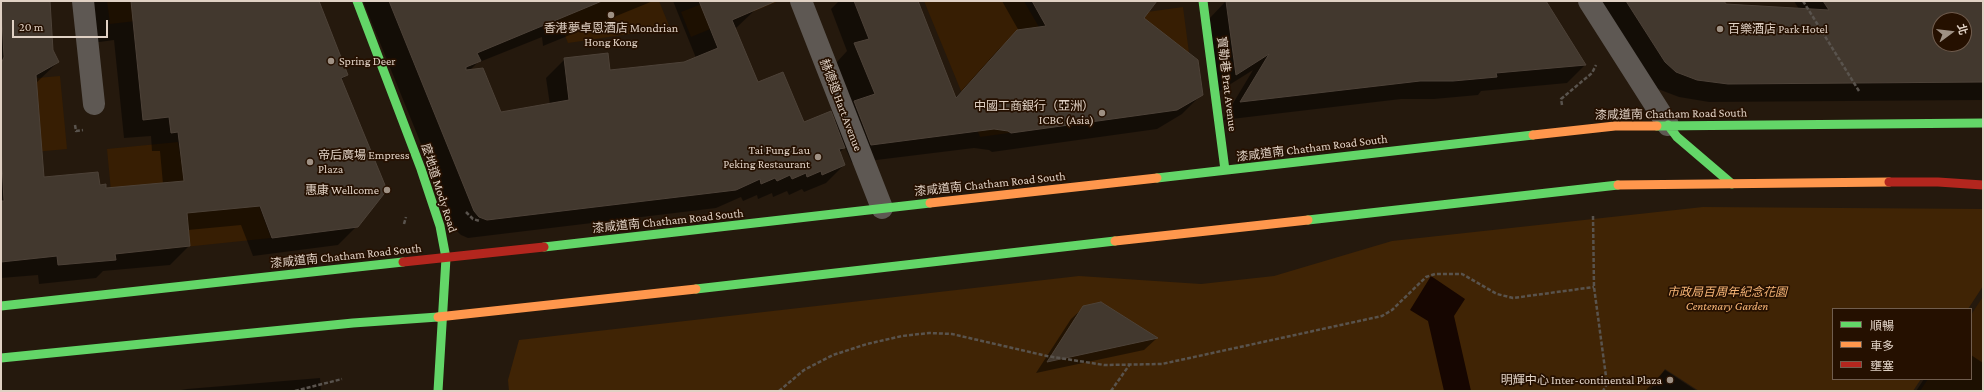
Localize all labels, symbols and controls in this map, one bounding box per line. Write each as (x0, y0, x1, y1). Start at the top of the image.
marker: 香港夢卓恩酒店 Mondrian Hong Kong (606, 10, 616, 20)
scale bar (14, 12, 110, 38)
north arrow (1932, 12, 1972, 52)
text: 20 m (19, 20, 43, 34)
place label: 香港夢卓恩酒店 Mondrian Hong Kong (544, 21, 678, 49)
place label: 百樂酒店 Park Hotel (1728, 22, 1828, 36)
text: 北 (1955, 22, 1970, 36)
marker: 百樂酒店 Park Hotel (1715, 24, 1725, 34)
street label: 寶勒巷 Prat Avenue (1214, 36, 1240, 132)
place label: Spring Deer (339, 54, 396, 68)
marker: Spring Deer (326, 56, 336, 66)
street label: 赫德道 Hart Avenue (817, 57, 865, 153)
place label: 中國工商銀行（亞洲） ICBC (Asia) (974, 99, 1094, 127)
street label: 漆咸道南 Chatham Road South (1595, 105, 1747, 123)
marker: 中國工商銀行（亞洲） ICBC (Asia) (1097, 108, 1107, 118)
street label: 漆咸道南 Chatham Road South (1236, 132, 1388, 164)
street label: 麼地道 Mody Road (418, 142, 460, 234)
place label: Tai Fung Lau Peking Restaurant (723, 143, 810, 171)
place label: 帝后廣場 Empress Plaza (318, 148, 409, 176)
marker: Tai Fung Lau Peking Restaurant (813, 152, 823, 162)
marker: 帝后廣場 Empress Plaza (305, 157, 315, 167)
street label: 漆咸道南 Chatham Road South (914, 169, 1066, 199)
place label: 惠康 Wellcome (305, 183, 379, 197)
marker: 惠康 Wellcome (382, 185, 392, 195)
street label: 漆咸道南 Chatham Road South (592, 206, 744, 236)
street label: 漆咸道南 Chatham Road South (270, 241, 422, 271)
park label: 市政局百周年紀念花園 Centenary Garden (1667, 285, 1787, 313)
legend (1832, 308, 1972, 380)
text: 順暢 (1870, 319, 1894, 333)
text: 車多 (1870, 339, 1894, 353)
text: 壅塞 (1870, 359, 1894, 373)
place label: 明輝中心 Inter-continental Plaza (1501, 373, 1662, 387)
marker: 明輝中心 Inter-continental Plaza (1665, 375, 1675, 385)

